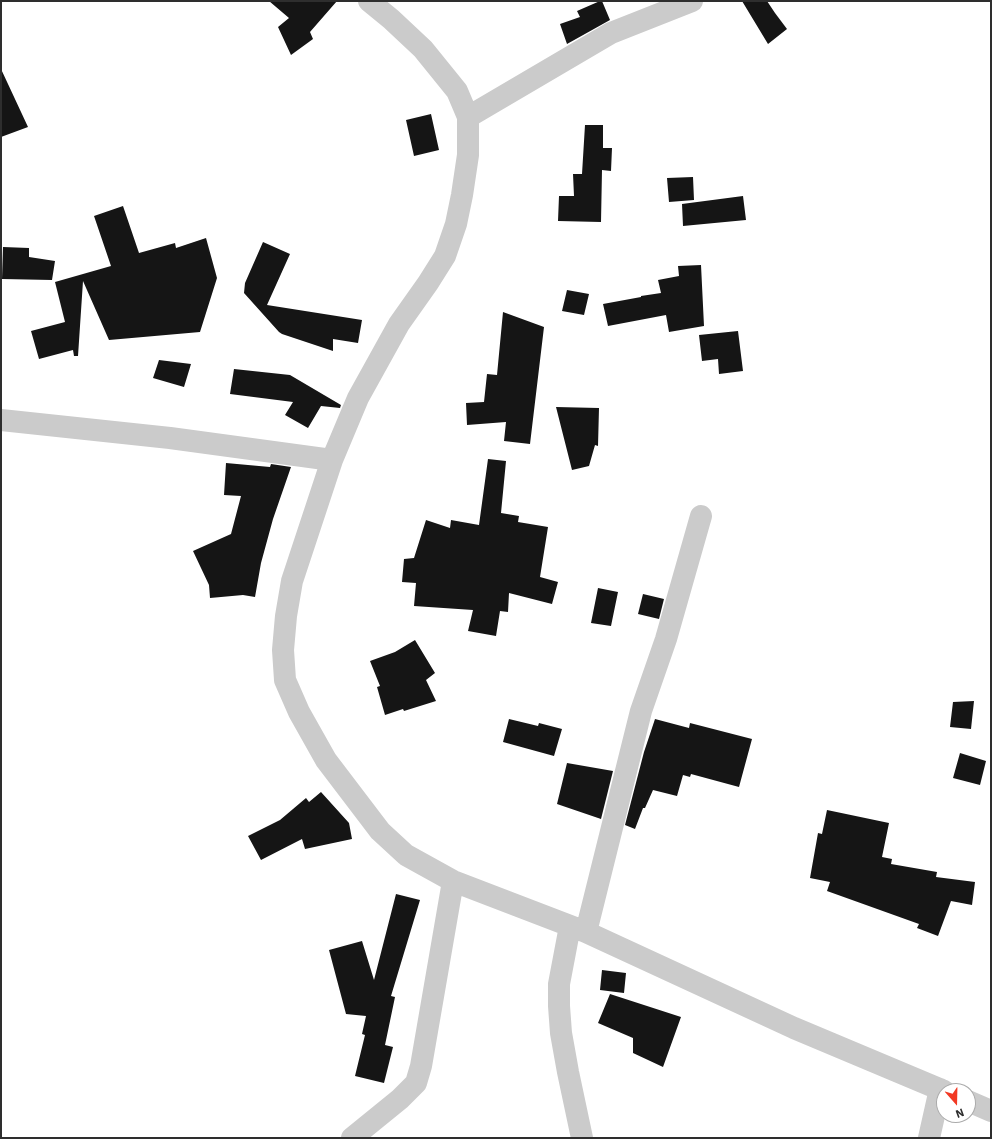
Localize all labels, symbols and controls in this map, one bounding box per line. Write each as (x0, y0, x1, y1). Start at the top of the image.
north arrow (936, 1083, 976, 1123)
text: N (954, 1105, 966, 1121)

